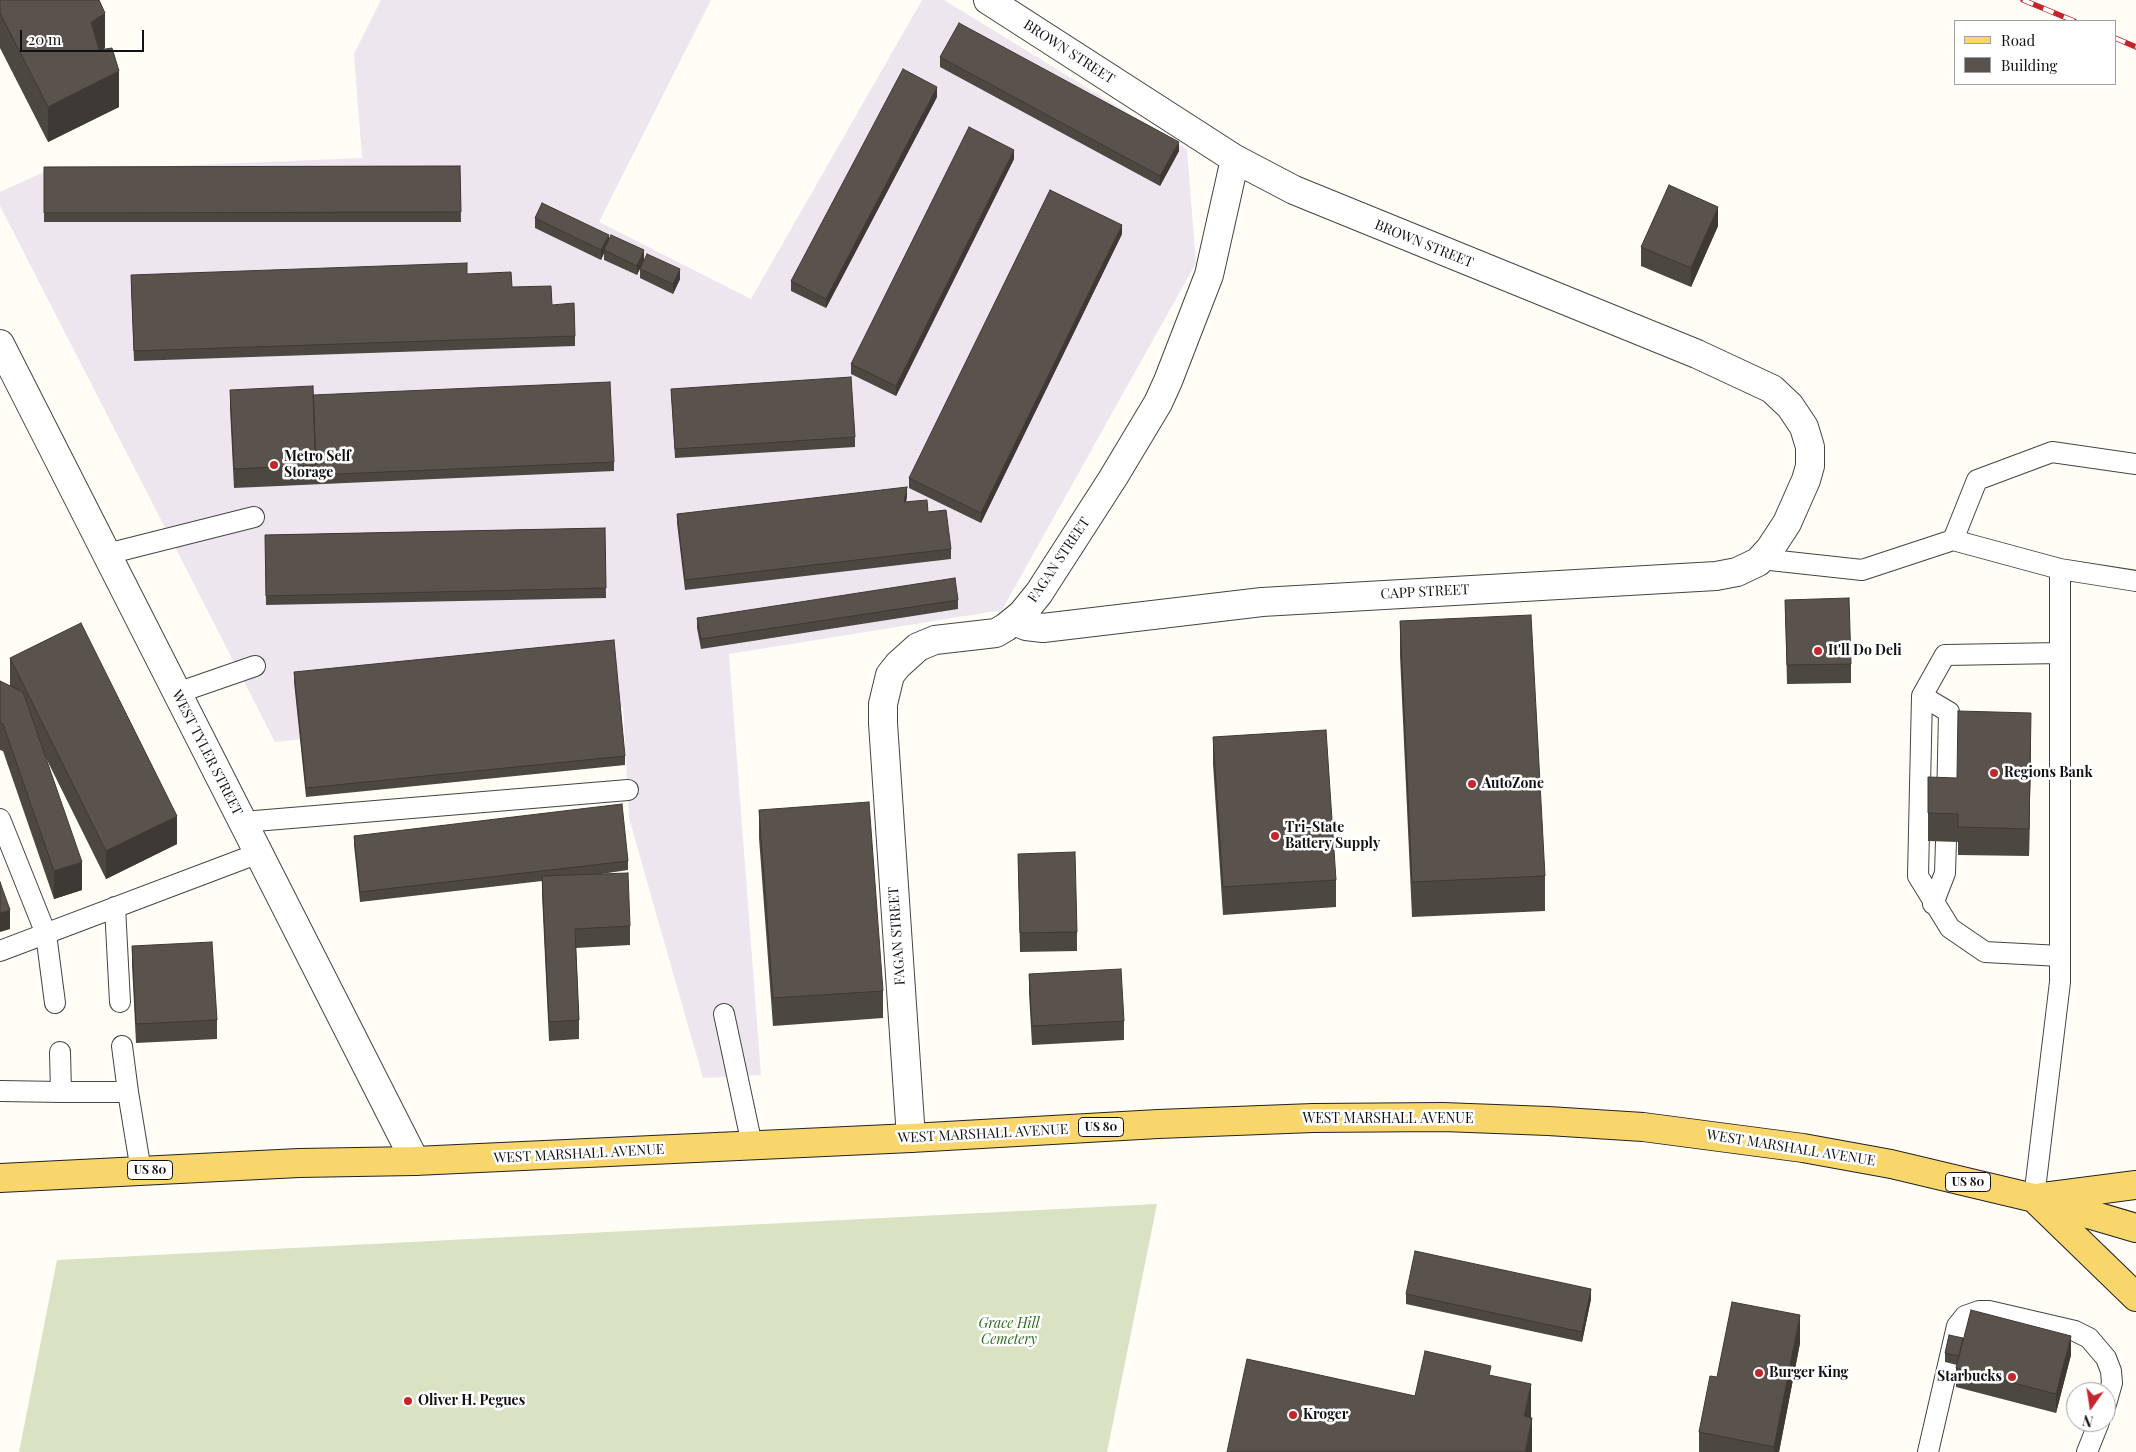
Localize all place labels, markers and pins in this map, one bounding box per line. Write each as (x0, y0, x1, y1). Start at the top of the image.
place label: Metro Self Storage (284, 449, 351, 482)
marker: Metro Self Storage (268, 459, 280, 471)
place label: It'll Do Deli (1828, 643, 1902, 659)
marker: It'll Do Deli (1812, 645, 1824, 657)
place label: Regions Bank (2004, 765, 2093, 781)
marker: Regions Bank (1988, 767, 2000, 779)
place label: AutoZone (1482, 776, 1544, 792)
marker: AutoZone (1466, 778, 1478, 790)
place label: Tri-State Battery Supply (1285, 820, 1380, 852)
marker: Tri-State Battery Supply (1269, 830, 1281, 842)
place label: Burger King (1769, 1365, 1848, 1381)
marker: Burger King (1753, 1367, 1765, 1379)
place label: Starbucks (1937, 1369, 2002, 1385)
marker: Starbucks (2006, 1371, 2018, 1383)
place label: Oliver H. Pegues (418, 1393, 525, 1409)
marker: Oliver H. Pegues (402, 1395, 414, 1407)
place label: Kroger (1303, 1407, 1348, 1423)
marker: Kroger (1287, 1409, 1299, 1421)

